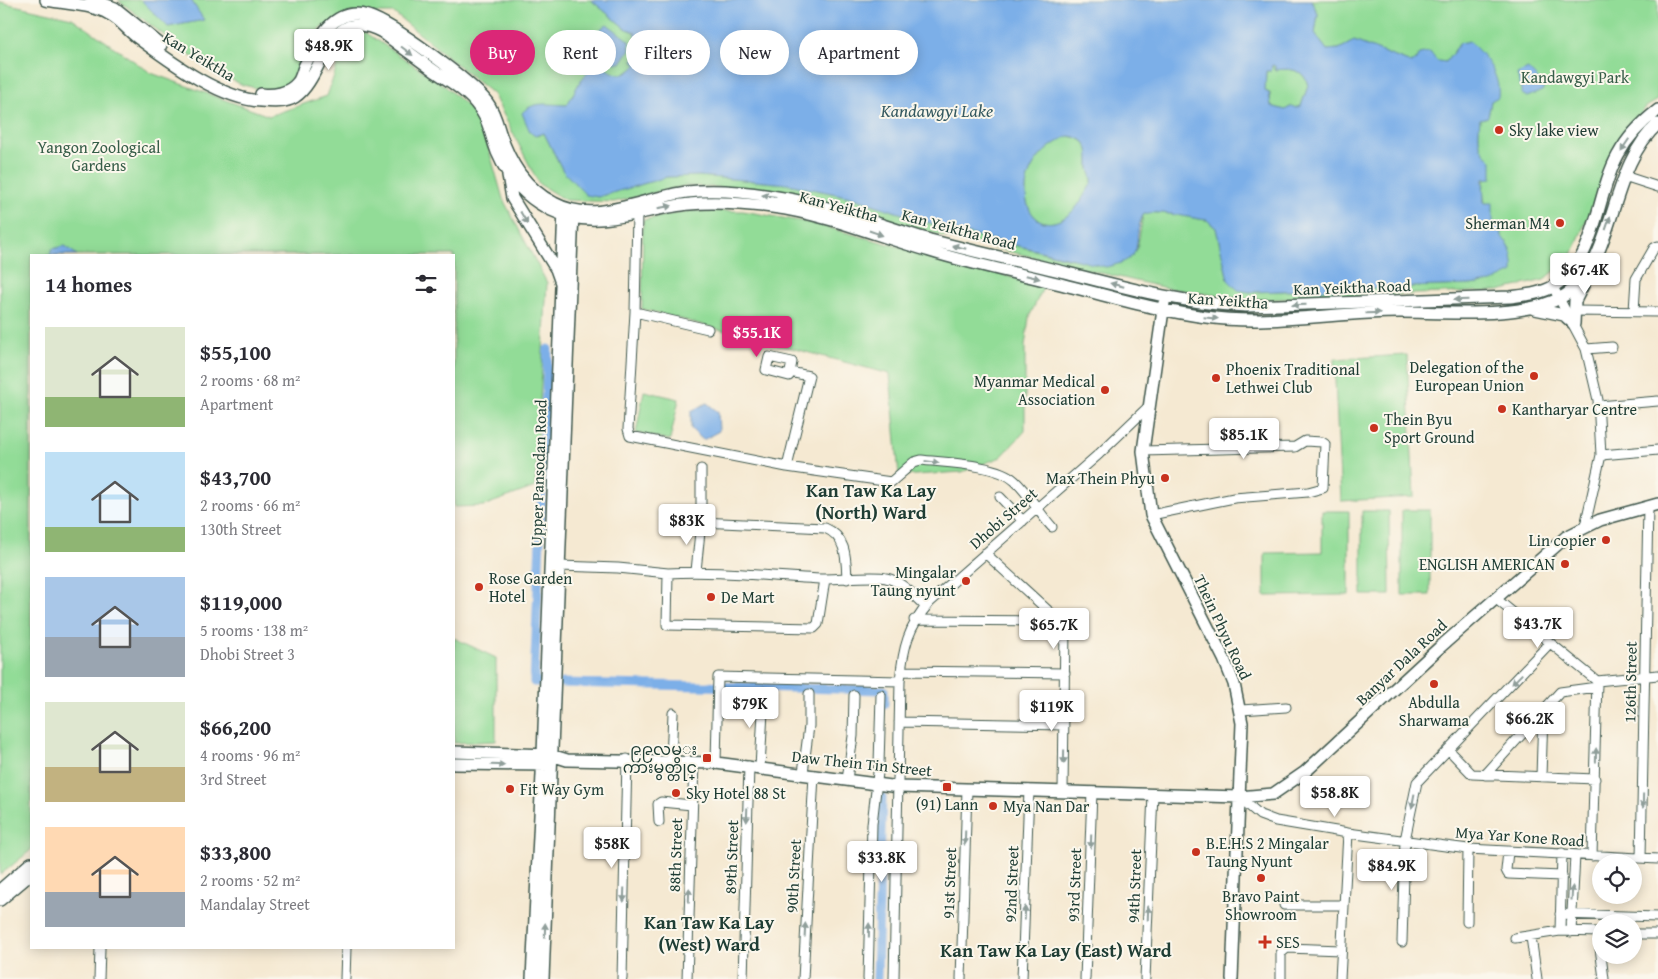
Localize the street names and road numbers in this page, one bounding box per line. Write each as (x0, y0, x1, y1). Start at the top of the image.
street label: Kan Yeiktha (158, 25, 240, 87)
street label: Kan Yeiktha (797, 184, 881, 228)
street label: Kan Yeiktha Road (899, 202, 1019, 256)
street label: Kan Yeiktha Road (1293, 273, 1412, 301)
street label: Kan Yeiktha (1187, 285, 1269, 315)
street label: Upper Pansodan Road (523, 399, 553, 547)
street label: Dhobi Street (964, 481, 1043, 554)
street label: Thein Phyu Road (1188, 570, 1258, 684)
street label: Banyar Dala Road (1350, 613, 1452, 711)
street label: 126th Street (1617, 641, 1643, 723)
street label: Daw Thein Tin Street (791, 744, 934, 782)
street label: 88th Street (662, 817, 688, 892)
street label: 89th Street (718, 819, 744, 894)
street label: Mya Yar Kone Road (1455, 820, 1586, 853)
street label: 90th Street (779, 838, 807, 914)
street label: 92nd Street (998, 845, 1024, 923)
street label: 91st Street (936, 847, 962, 919)
street label: 93rd Street (1061, 847, 1087, 923)
street label: 94th Street (1121, 848, 1147, 923)

